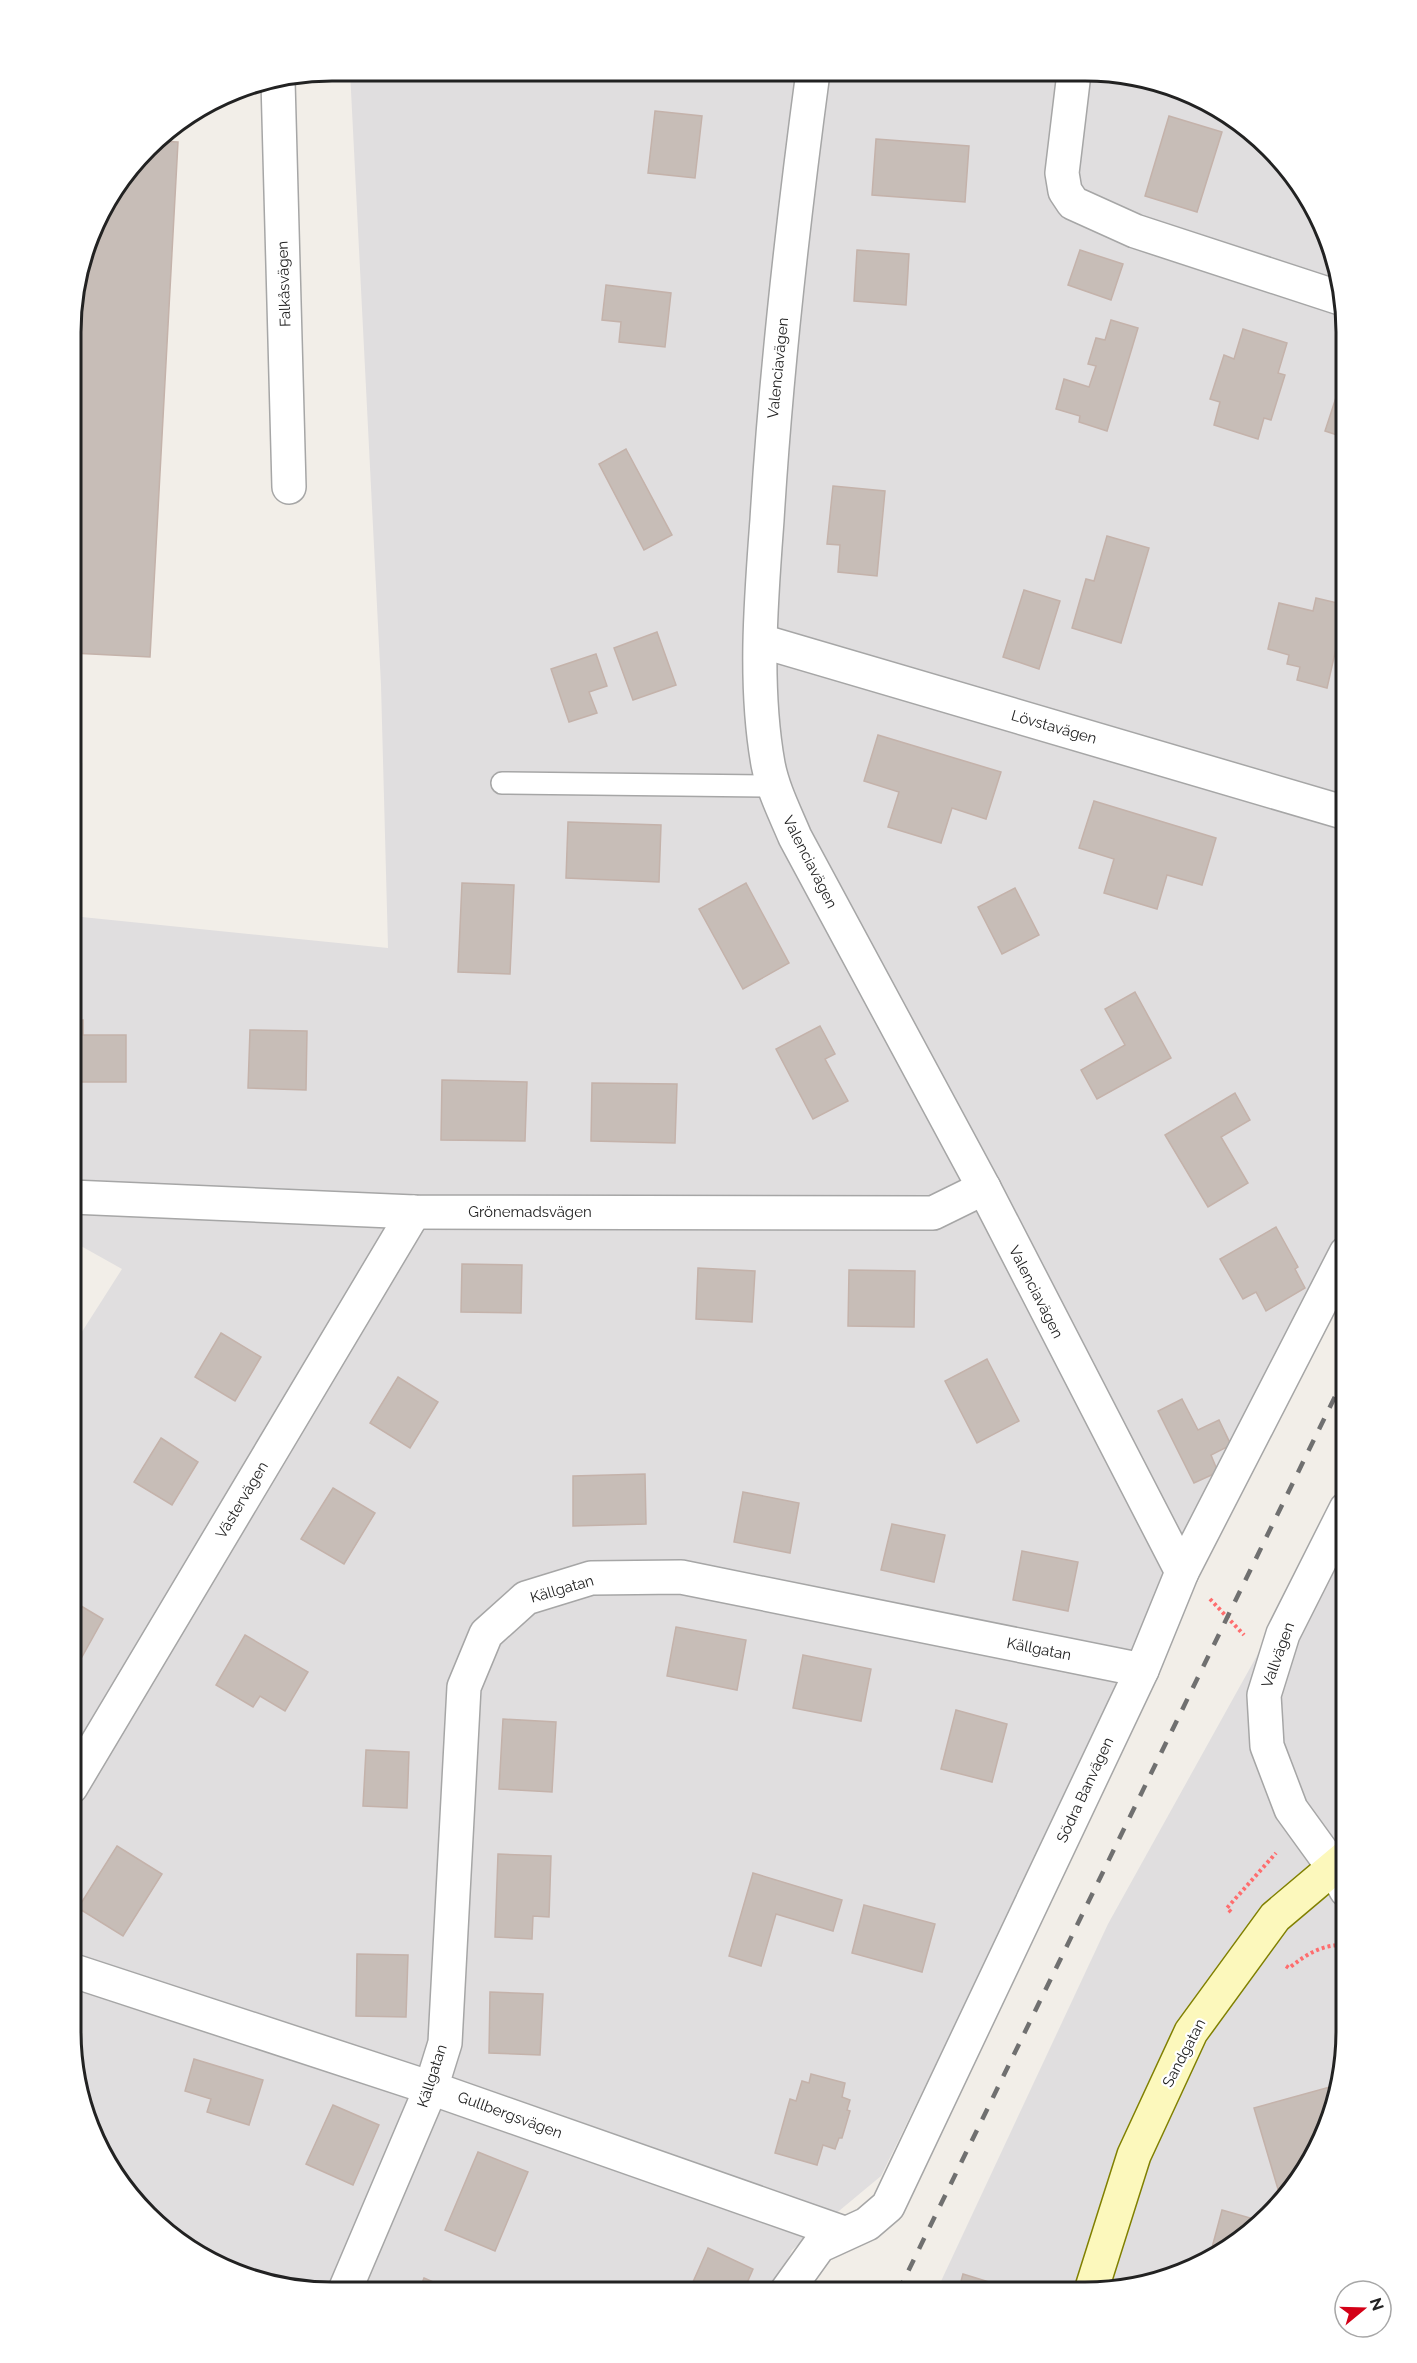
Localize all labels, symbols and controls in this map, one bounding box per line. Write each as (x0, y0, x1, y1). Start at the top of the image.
street label: Falkåsvägen (274, 241, 294, 327)
street label: Valenciavägen (764, 317, 792, 419)
street label: Lövstavägen (1009, 706, 1099, 748)
street label: Valenciavägen (779, 813, 841, 911)
street label: Grönemadsvägen (468, 1203, 592, 1221)
street label: Valenciavägen (1005, 1243, 1067, 1341)
street label: Västervägen (212, 1458, 272, 1542)
street label: Källgatan (528, 1571, 596, 1607)
street label: Vallvägen (1258, 1620, 1298, 1690)
street label: Källgatan (1005, 1634, 1073, 1664)
street label: Södra Banvägen (1053, 1734, 1117, 1846)
street label: Sandgatan (1159, 2016, 1209, 2090)
street label: Källgatan (413, 2042, 451, 2110)
street label: Gullbergsvägen (455, 2088, 565, 2142)
north arrow (1333, 2279, 1393, 2339)
text: N (1366, 2295, 1388, 2313)

